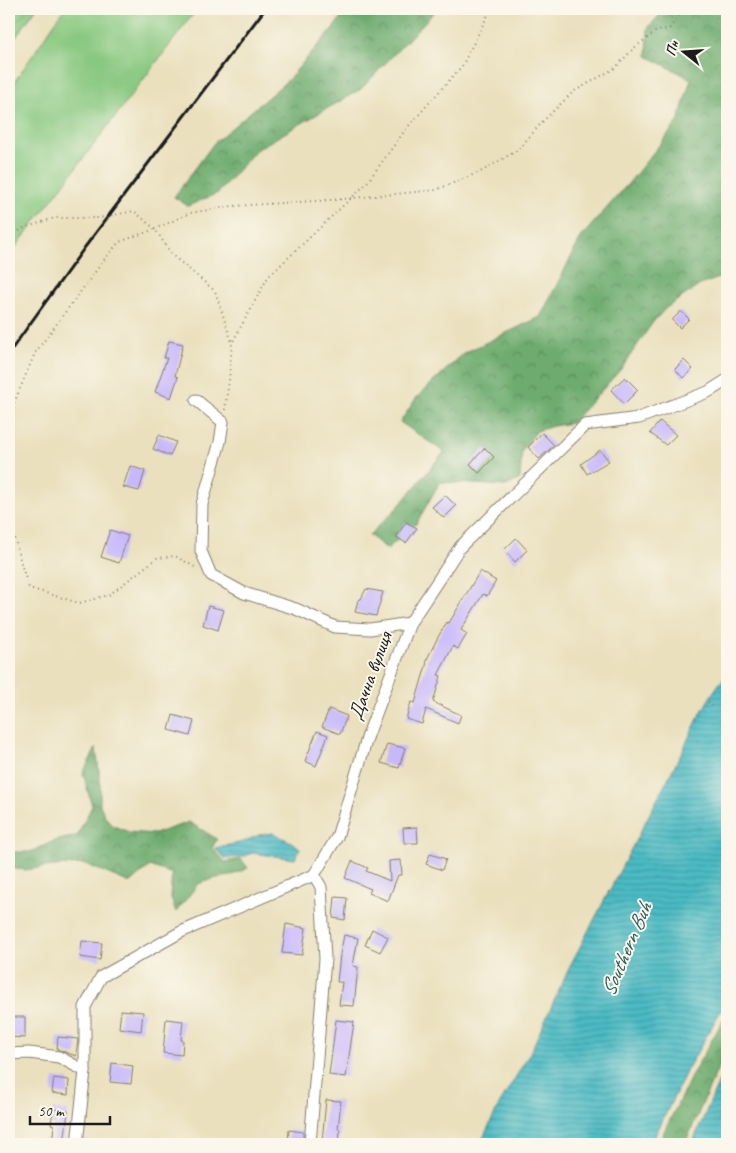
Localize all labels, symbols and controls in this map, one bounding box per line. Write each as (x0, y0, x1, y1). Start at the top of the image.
north arrow (658, 28, 708, 78)
text: Пн (662, 38, 683, 58)
street label: Дачна вулиця (343, 627, 398, 723)
water label: Southern Buh (595, 897, 658, 1000)
scale bar (30, 1093, 110, 1125)
text: 50 m (38, 1102, 65, 1121)

